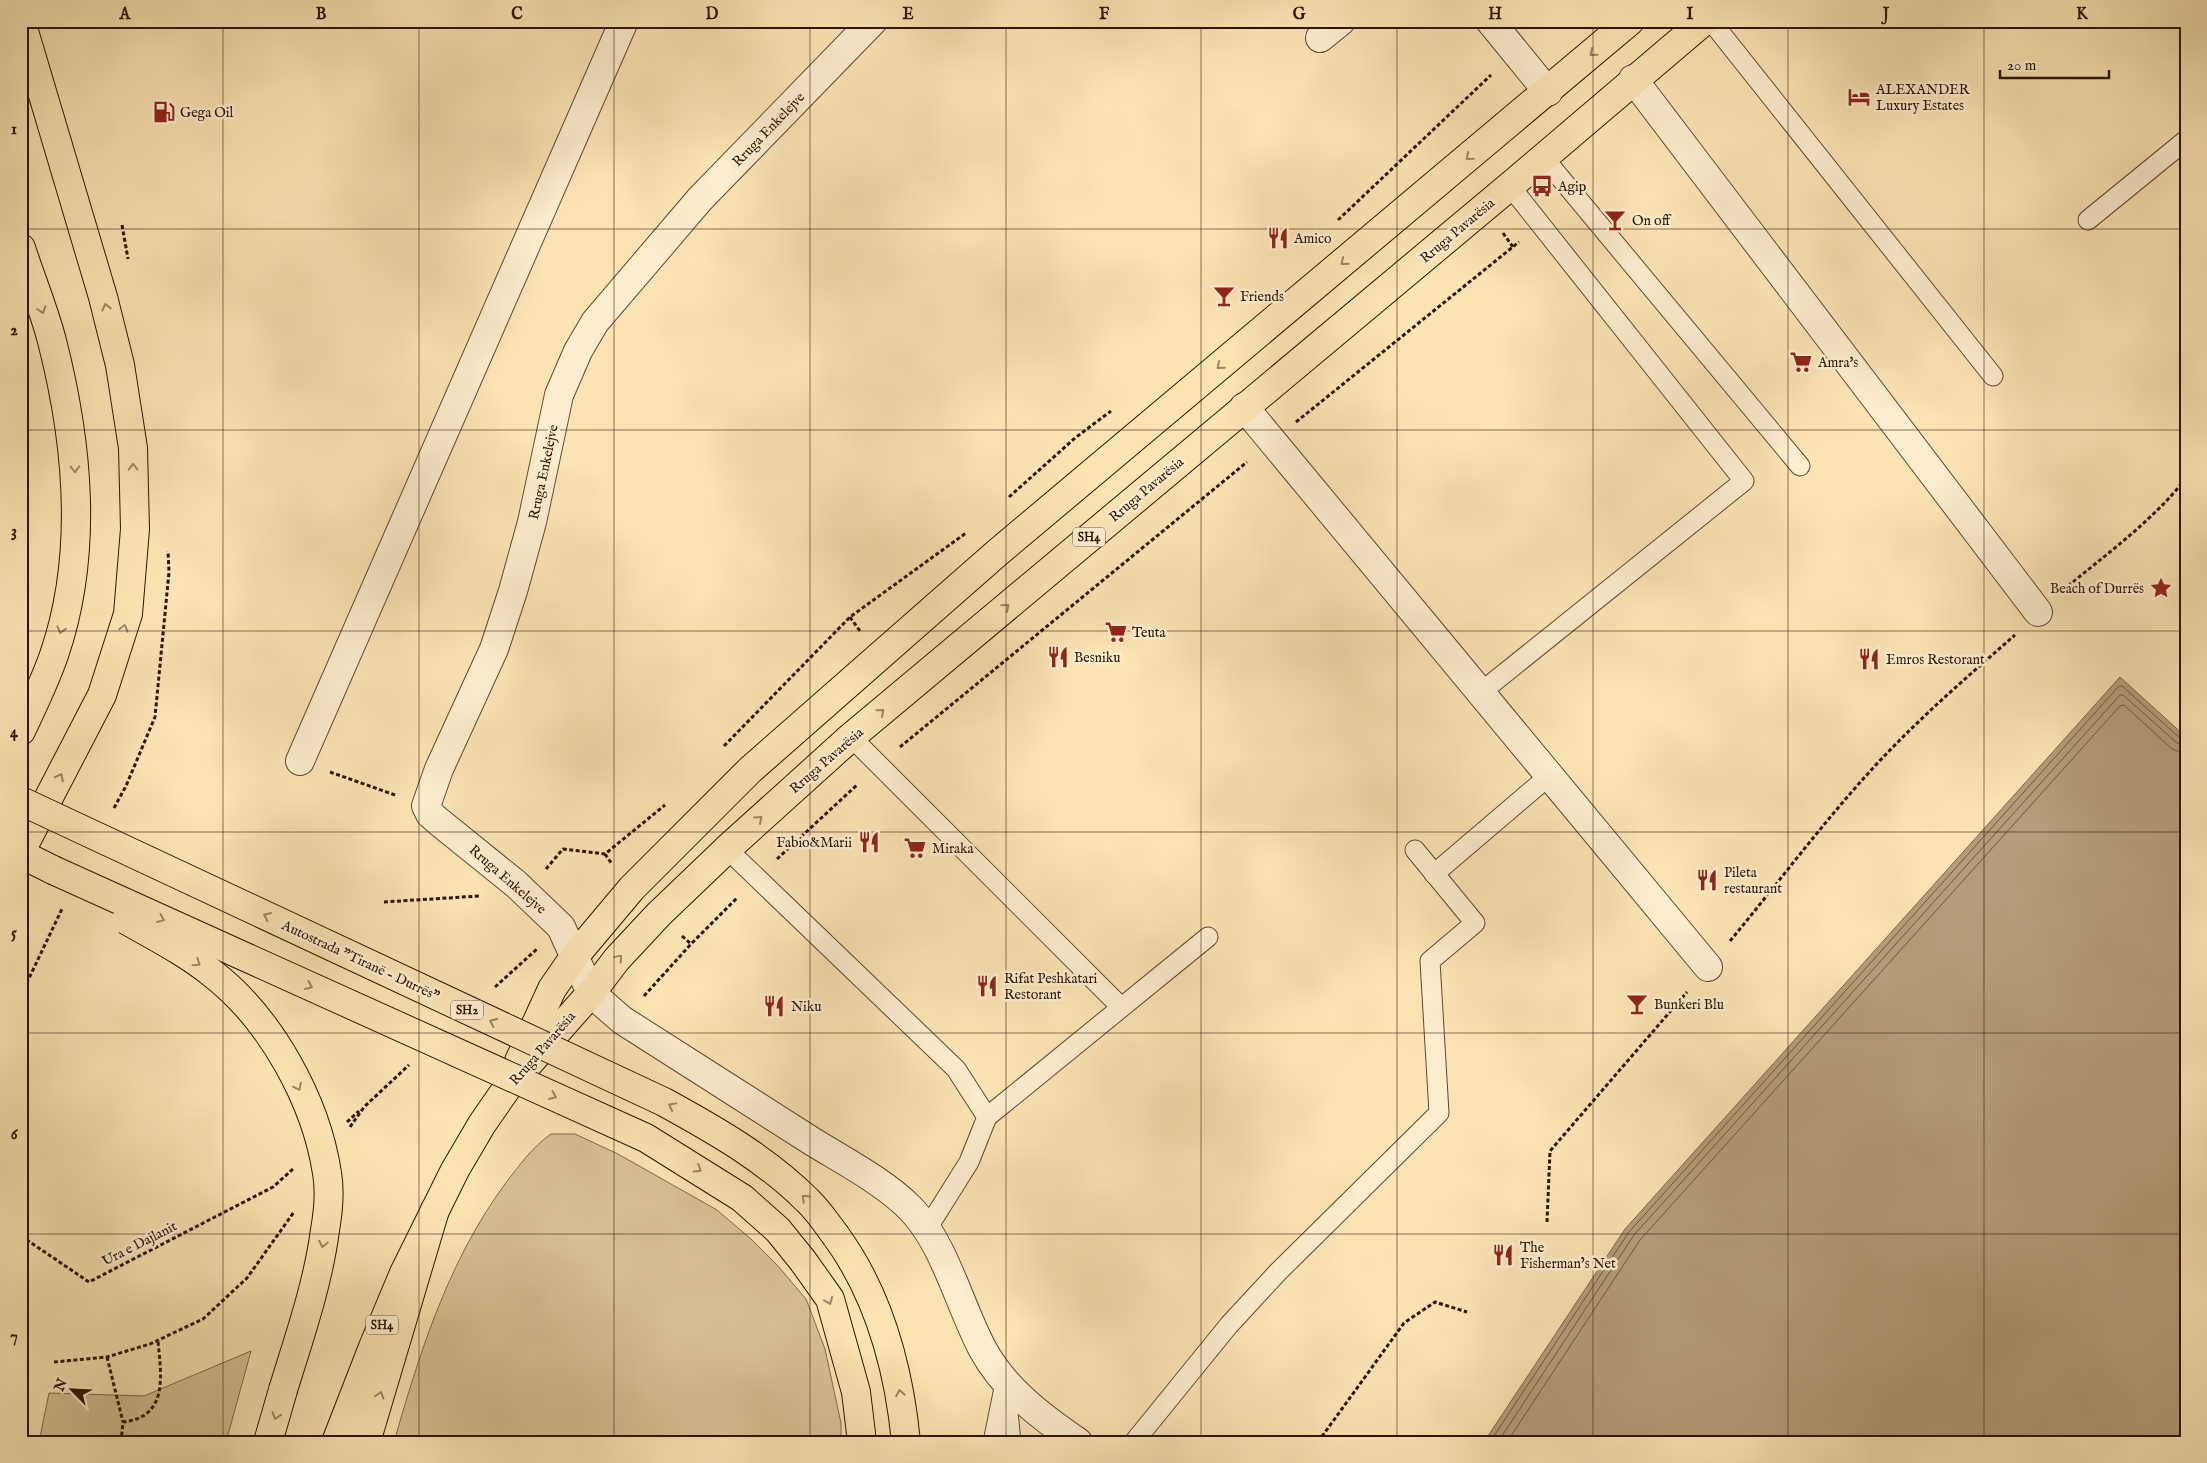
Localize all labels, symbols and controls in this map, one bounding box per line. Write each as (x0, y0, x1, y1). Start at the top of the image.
text: A (119, 5, 132, 25)
text: B (316, 5, 327, 25)
text: C (511, 5, 523, 25)
text: D (706, 5, 719, 25)
text: E (902, 5, 914, 25)
text: F (1099, 5, 1110, 25)
text: G (1293, 5, 1306, 25)
text: H (1488, 5, 1502, 25)
text: I (1687, 5, 1694, 25)
text: J (1881, 5, 1890, 25)
text: K (2076, 5, 2089, 25)
one-way arrow (1590, 47, 1599, 56)
scale bar (2000, 48, 2108, 80)
text: 20 m (2007, 56, 2037, 75)
place label: ALEXANDER Luxury Estates (1875, 81, 1970, 115)
hotel icon: ALEXANDER Luxury Estates (1846, 84, 1872, 110)
street label: Rruga Enkelejve (729, 88, 809, 171)
fuel station icon: Gega Oil (151, 99, 177, 125)
place label: Gega Oil (180, 104, 234, 122)
text: 1 (11, 120, 17, 140)
one-way arrow (1465, 152, 1474, 161)
bus stop icon: Agip (1529, 173, 1555, 199)
place label: Agip (1557, 178, 1587, 196)
street label: Rruga Pavarësia (1417, 194, 1499, 267)
bar icon: On off (1602, 207, 1628, 233)
place label: On off (1632, 212, 1672, 230)
restaurant icon: Amico (1265, 225, 1291, 251)
place label: Amico (1293, 230, 1332, 248)
one-way arrow (1341, 256, 1350, 264)
bar icon: Friends (1211, 283, 1237, 309)
place label: Friends (1240, 288, 1284, 306)
one-way arrow (101, 302, 112, 311)
one-way arrow (36, 306, 46, 314)
text: 2 (10, 321, 18, 341)
supermarket icon: Amra's (1788, 349, 1814, 375)
place label: Amra's (1817, 354, 1858, 372)
one-way arrow (1216, 360, 1225, 369)
street label: Rruga Enkelejve (525, 422, 563, 521)
street label: Rruga Pavarësia (1106, 453, 1188, 526)
one-way arrow (128, 462, 138, 470)
one-way arrow (69, 465, 80, 473)
text: 3 (11, 522, 17, 542)
road number: SH4 (1073, 528, 1105, 546)
place icon: Beach of Durrës (2148, 575, 2174, 601)
place label: Beach of Durrës (2050, 580, 2144, 598)
one-way arrow (1000, 604, 1009, 613)
supermarket icon: Teuta (1103, 619, 1129, 645)
place label: Teuta (1132, 624, 1166, 642)
one-way arrow (118, 625, 128, 633)
one-way arrow (56, 626, 67, 635)
restaurant icon: Besniku (1045, 644, 1071, 670)
restaurant icon: Emros Restorant (1856, 646, 1882, 672)
place label: Besniku (1074, 649, 1121, 667)
place label: Emros Restorant (1886, 651, 1985, 669)
one-way arrow (876, 709, 885, 718)
text: 4 (10, 723, 19, 743)
street label: Rruga Pavarësia (786, 723, 868, 798)
one-way arrow (54, 773, 64, 782)
one-way arrow (754, 816, 763, 825)
restaurant icon: Fabio&Marii (856, 829, 882, 855)
place label: Fabio&Marii (776, 834, 852, 852)
supermarket icon: Miraka (902, 835, 928, 861)
place label: Miraka (932, 840, 975, 858)
street label: Rruga Enkelejve (465, 841, 550, 919)
place label: Pileta restaurant (1724, 864, 1782, 898)
restaurant icon: Pileta restaurant (1694, 867, 1720, 893)
one-way arrow (156, 912, 165, 923)
one-way arrow (263, 912, 272, 922)
street label: Autostrada "Tiranë - Durrës" (278, 916, 442, 1005)
text: 5 (11, 924, 17, 944)
one-way arrow (613, 954, 622, 963)
one-way arrow (191, 957, 200, 966)
place label: Rifat Peshkatari Restorant (1004, 970, 1098, 1004)
restaurant icon: Rifat Peshkatari Restorant (974, 973, 1000, 999)
one-way arrow (304, 979, 313, 990)
bar icon: Bunkeri Blu (1624, 991, 1650, 1017)
restaurant icon: Niku (761, 993, 787, 1019)
place label: Bunkeri Blu (1654, 996, 1724, 1014)
place label: Niku (791, 998, 822, 1016)
road number: SH2 (451, 1000, 483, 1020)
street label: Rruga Pavarësia (506, 1007, 580, 1089)
one-way arrow (489, 1018, 498, 1028)
one-way arrow (292, 1082, 302, 1091)
one-way arrow (548, 1090, 557, 1100)
one-way arrow (668, 1102, 677, 1112)
text: 6 (11, 1125, 19, 1145)
one-way arrow (692, 1163, 702, 1172)
one-way arrow (801, 1195, 810, 1204)
street label: Ura e Dajlanit (99, 1217, 180, 1270)
one-way arrow (318, 1239, 328, 1248)
place label: The Fisherman’s Net (1520, 1239, 1616, 1273)
restaurant icon: The Fisherman’s Net (1490, 1242, 1516, 1268)
one-way arrow (823, 1296, 834, 1305)
road number: SH4 (366, 1316, 398, 1334)
text: 7 (10, 1327, 18, 1347)
north arrow (48, 1366, 98, 1416)
text: N (50, 1376, 72, 1395)
one-way arrow (895, 1389, 905, 1398)
one-way arrow (374, 1391, 384, 1399)
one-way arrow (271, 1411, 281, 1420)

